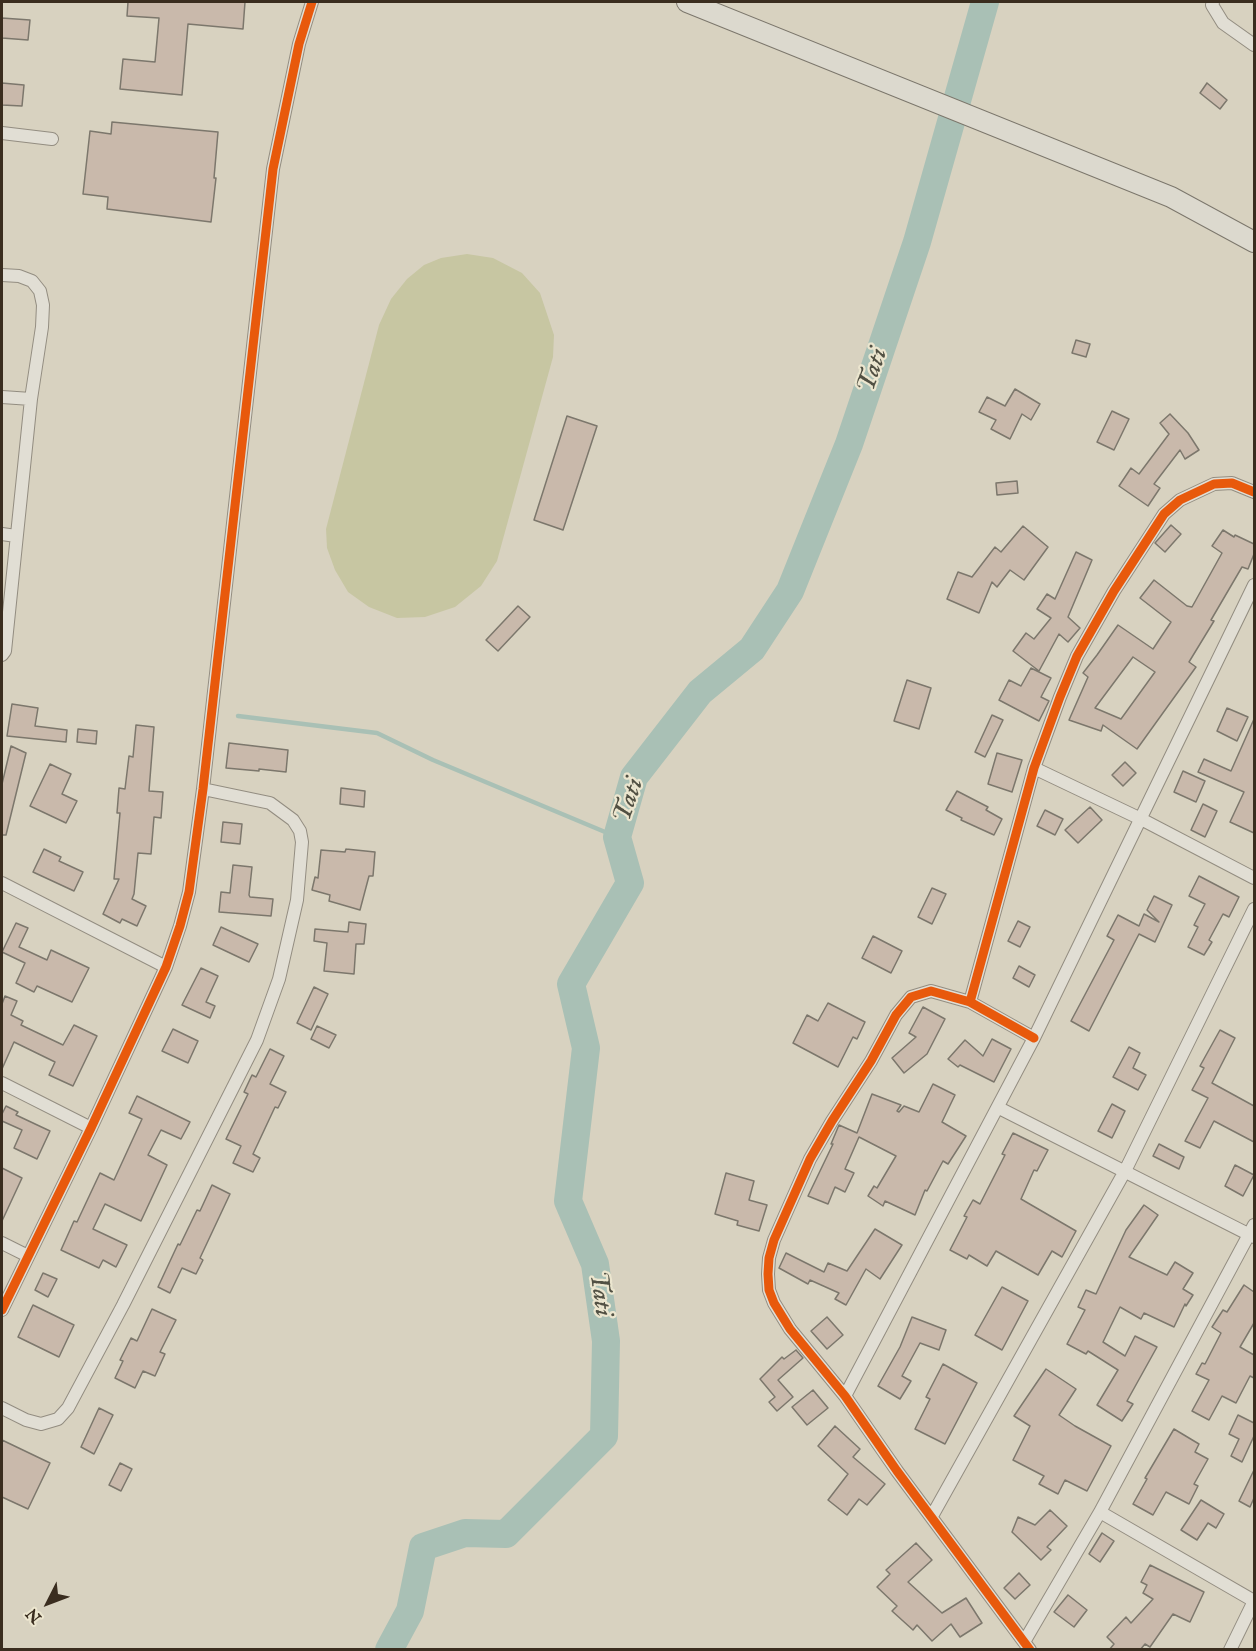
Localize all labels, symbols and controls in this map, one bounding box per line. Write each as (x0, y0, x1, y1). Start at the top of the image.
water label: Tati (852, 344, 896, 398)
water label: Tati (608, 774, 652, 828)
water label: Tati (580, 1269, 618, 1319)
north arrow (18, 1573, 78, 1633)
text: N (23, 1603, 47, 1627)

